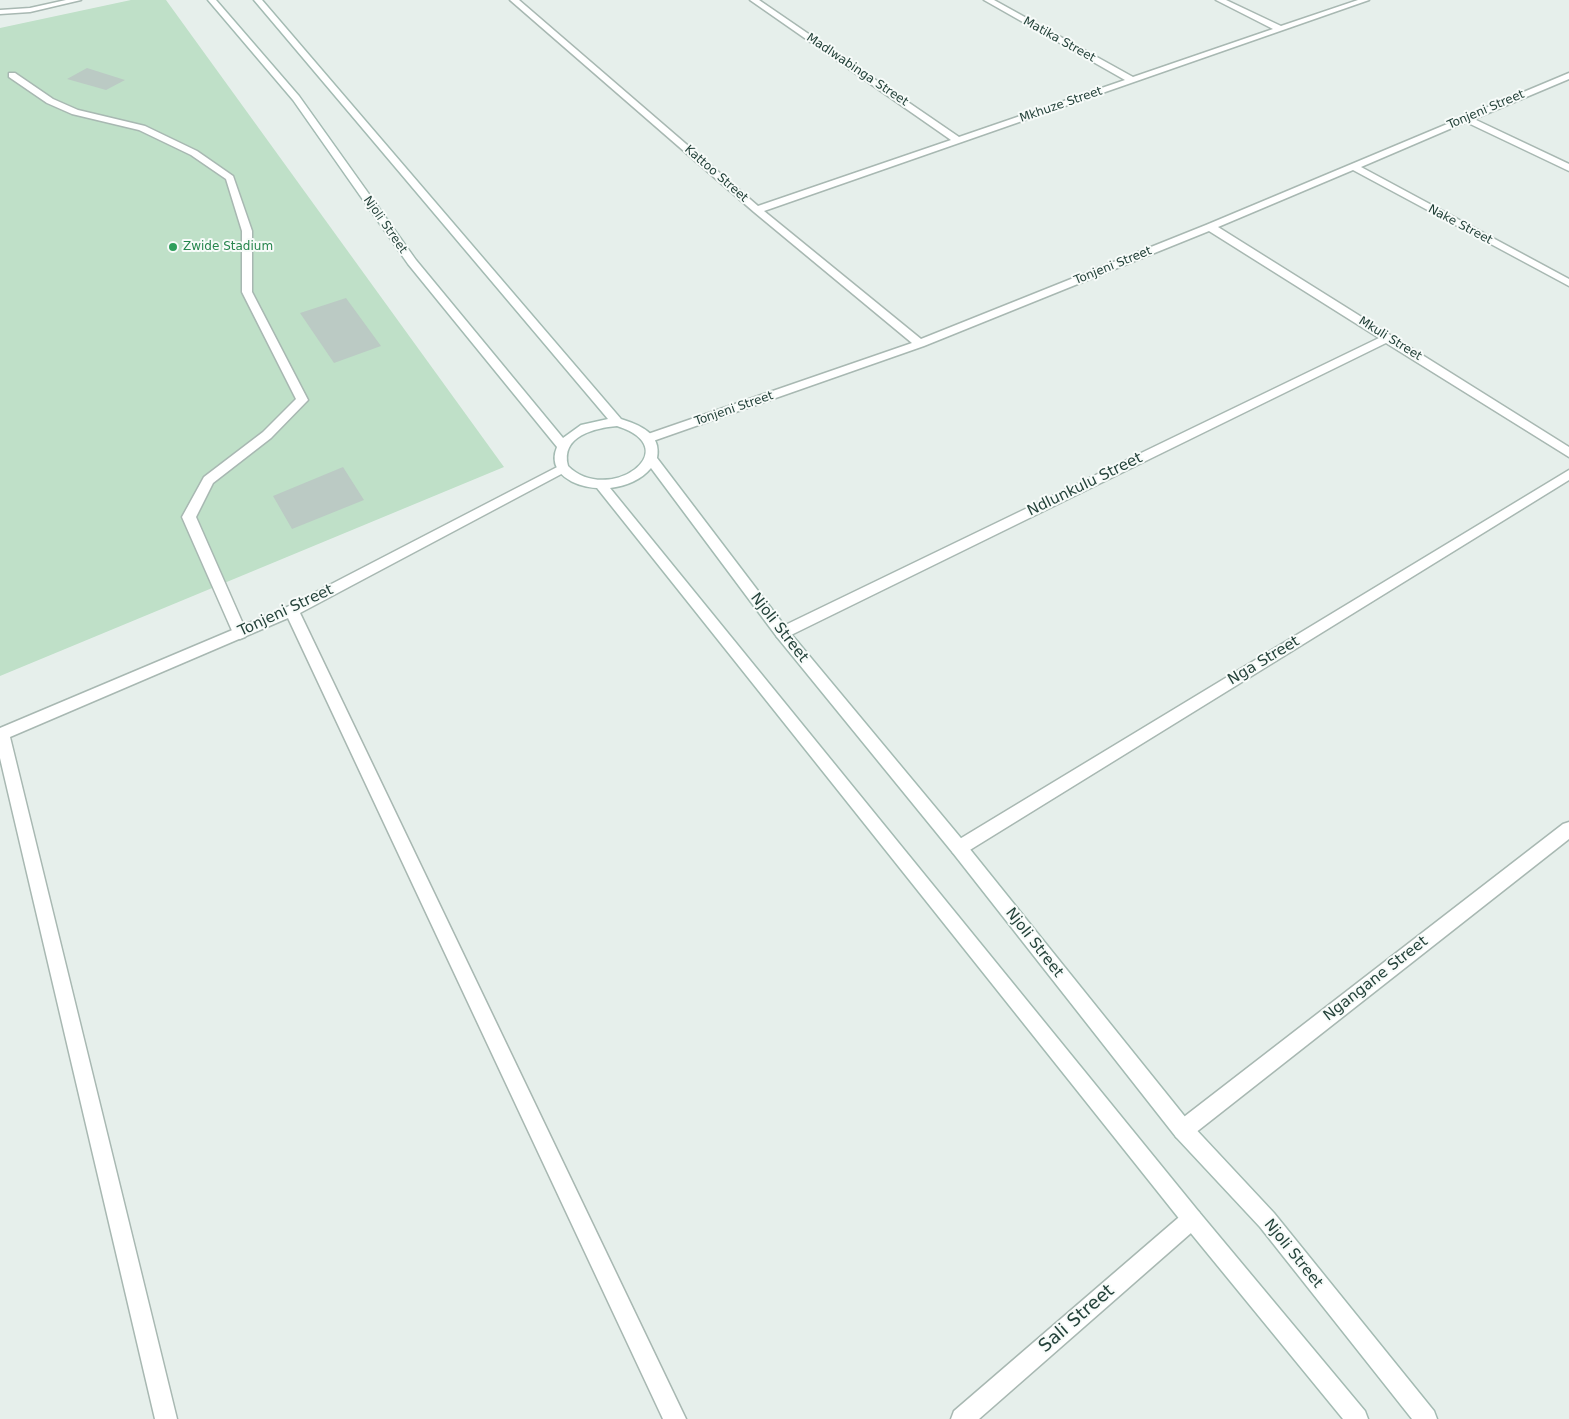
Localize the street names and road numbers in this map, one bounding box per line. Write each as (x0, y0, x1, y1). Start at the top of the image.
street label: Matika Street (1020, 14, 1098, 66)
street label: Madlwabinga Street (803, 31, 911, 109)
street label: Mkhuze Street (1018, 84, 1104, 126)
street label: Tonjeni Street (1445, 87, 1527, 133)
street label: Kattoo Street (681, 143, 751, 205)
street label: Njoli Street (360, 194, 410, 256)
street label: Nake Street (1425, 202, 1495, 248)
street label: Tonjeni Street (1072, 244, 1154, 288)
street label: Mkuli Street (1356, 314, 1424, 364)
street label: Tonjeni Street (693, 389, 775, 429)
street label: Ndlunkulu Street (1025, 449, 1145, 521)
street label: Tonjeni Street (236, 581, 336, 641)
street label: Njoli Street (746, 590, 812, 666)
street label: Nga Street (1225, 633, 1303, 689)
street label: Njoli Street (1001, 905, 1067, 981)
street label: Ngangane Street (1320, 933, 1432, 1025)
street label: Njoli Street (1260, 1216, 1326, 1292)
street label: Sali Street (1035, 1280, 1119, 1358)

